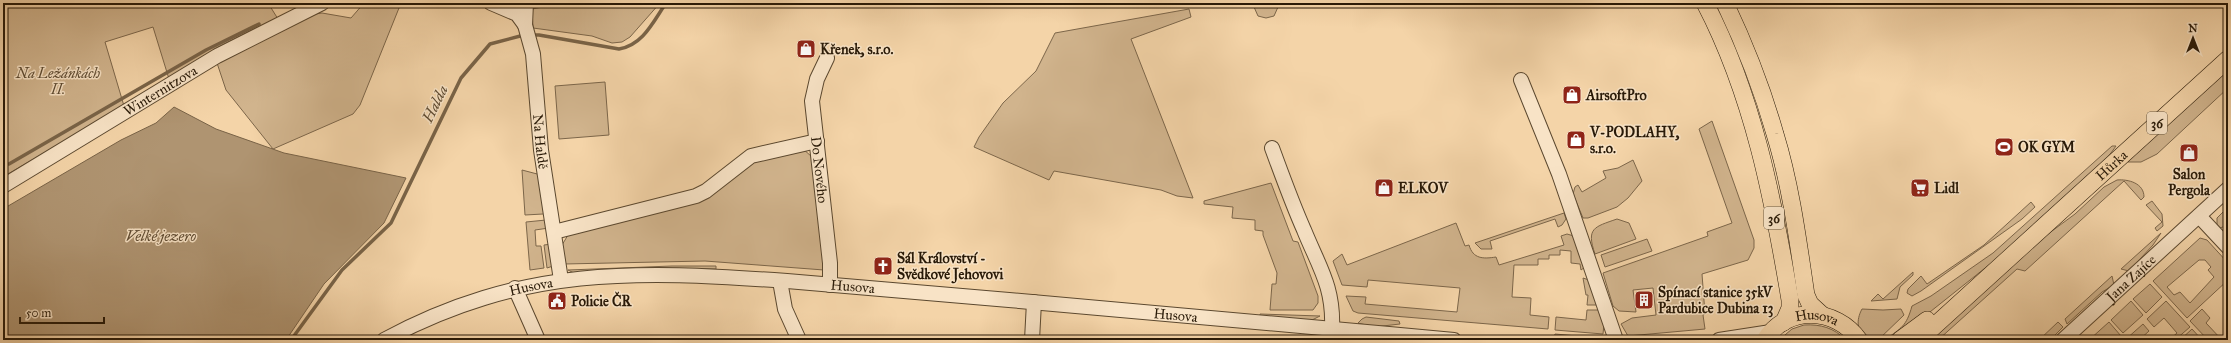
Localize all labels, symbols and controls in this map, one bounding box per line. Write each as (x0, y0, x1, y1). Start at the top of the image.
north arrow (2173, 18, 2213, 58)
text: N (2188, 22, 2198, 35)
shop icon: Křenek, s.r.o. (795, 38, 817, 60)
place label: Křenek, s.r.o. (820, 41, 894, 58)
street label: Winternitzova (121, 62, 201, 120)
park label: Na Ležánkách II. (15, 65, 100, 98)
water label: Halda (418, 82, 452, 126)
shop icon: AirsoftPro (1561, 84, 1583, 106)
place label: AirsoftPro (1585, 87, 1647, 104)
road number: 36 (2147, 112, 2167, 134)
street label: Na Haldě (529, 113, 552, 170)
place label: V-PODLAHY, s.r.o. (1589, 124, 1680, 157)
shop icon: V-PODLAHY, s.r.o. (1565, 129, 1587, 151)
street label: Do Nového (807, 135, 831, 204)
sports icon: OK GYM (1993, 136, 2015, 158)
place label: OK GYM (2018, 139, 2076, 156)
shop icon: Salon Pergola (2178, 142, 2200, 164)
street label: Hůrka (2092, 147, 2131, 184)
place label: Salon Pergola (2168, 166, 2211, 200)
shop icon: ELKOV (1373, 177, 1395, 199)
supermarket icon: Lidl (1909, 177, 1931, 199)
place label: ELKOV (1398, 180, 1449, 197)
place label: Lidl (1934, 180, 1960, 197)
road number: 36 (1764, 207, 1784, 229)
water label: Velké jezero (126, 227, 196, 245)
place label: Sál Království - Svědkové Jehovovi (897, 250, 1004, 284)
street label: Jana Zajíce (2101, 251, 2160, 307)
church icon: Sál Království - Svědkové Jehovovi (872, 255, 894, 277)
street label: Husova (508, 274, 554, 300)
street label: Husova (830, 277, 876, 297)
place label: Spínací stanice 35kV Pardubice Dubina 13 (1658, 284, 1774, 318)
building icon: Spínací stanice 35kV Pardubice Dubina 13 (1633, 289, 1655, 311)
public building icon: Policie ČR (546, 290, 568, 312)
place label: Policie ČR (571, 291, 632, 310)
scale bar (20, 299, 104, 325)
street label: Husova (1153, 305, 1198, 326)
text: 50 m (26, 306, 51, 320)
street label: Husova (1794, 306, 1842, 329)

